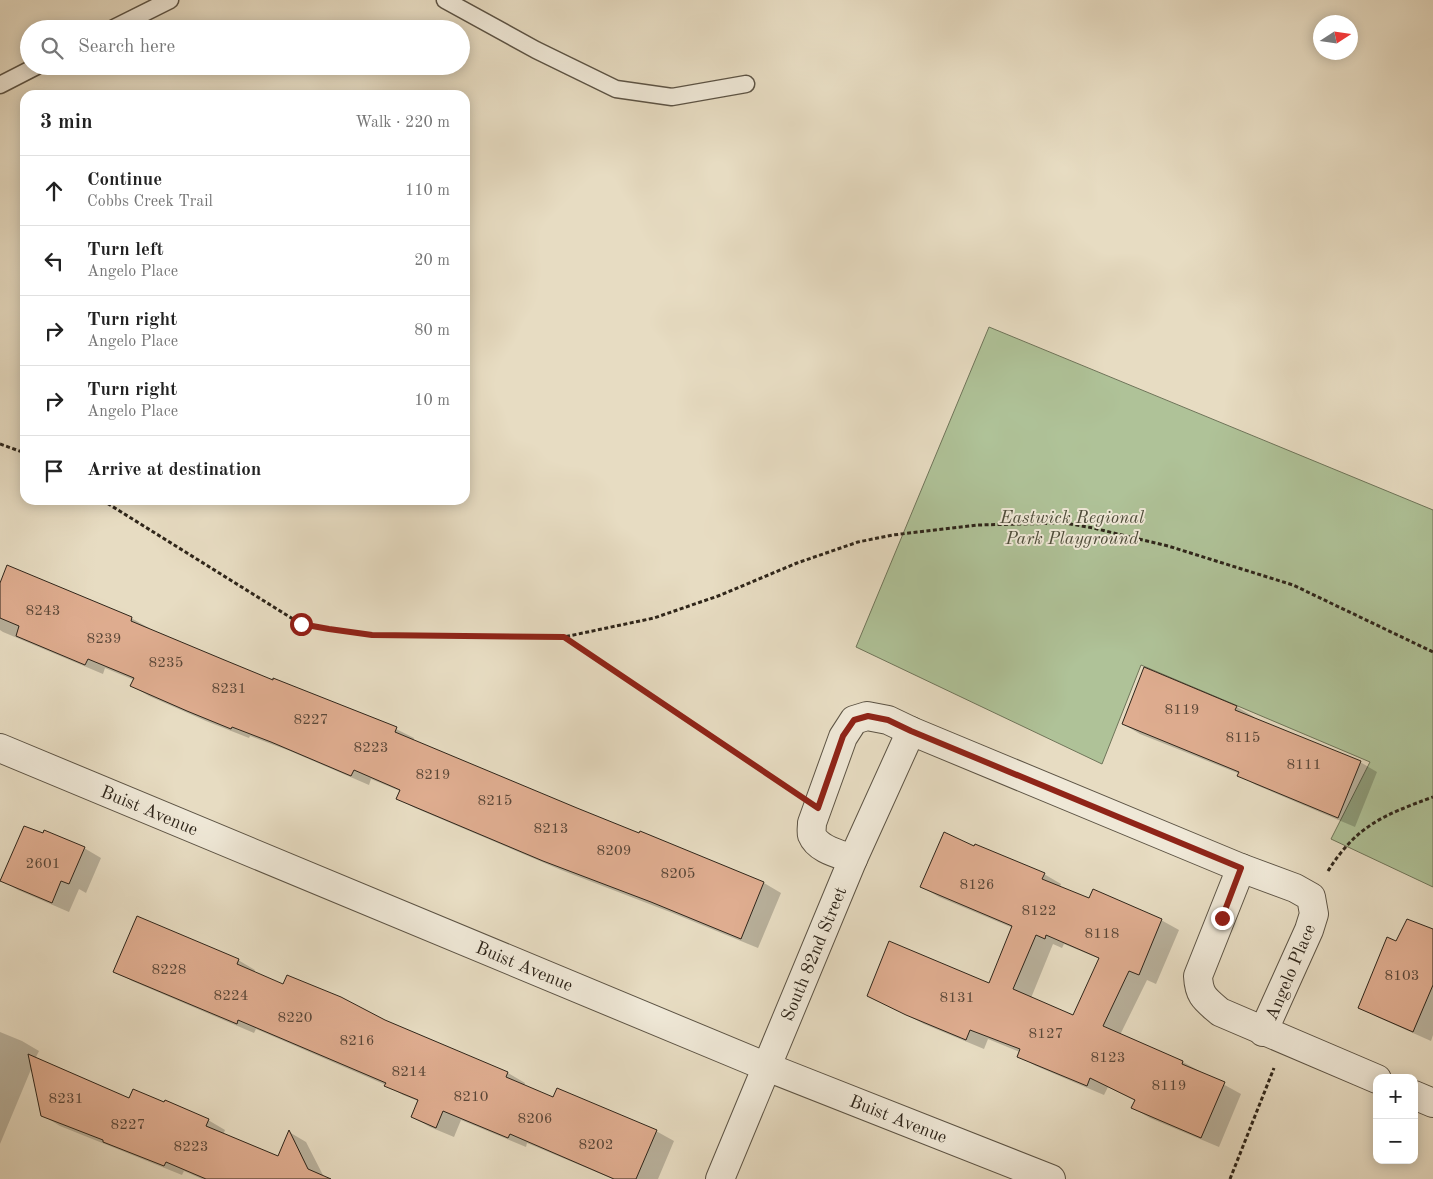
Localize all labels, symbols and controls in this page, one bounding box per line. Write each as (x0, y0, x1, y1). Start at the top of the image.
north arrow (1313, 15, 1358, 60)
search box (20, 20, 470, 75)
icon: search (38, 34, 66, 62)
text: Search here (78, 38, 175, 57)
text: 3 min (40, 112, 93, 133)
text: Walk · 220 m (355, 115, 450, 131)
text: Continue (87, 171, 162, 190)
icon: ahead (40, 177, 68, 205)
text: 110 m (405, 183, 450, 199)
text: Cobbs Creek Trail (87, 194, 213, 210)
text: Turn left (87, 241, 164, 260)
icon: left (40, 247, 68, 275)
text: 20 m (414, 253, 450, 269)
text: Angelo Place (87, 264, 178, 280)
text: Turn right (87, 311, 177, 330)
icon: right (40, 317, 68, 345)
text: 80 m (414, 323, 450, 339)
text: Angelo Place (87, 334, 178, 350)
text: Turn right (87, 381, 177, 400)
icon: right (40, 387, 68, 415)
text: 10 m (414, 393, 450, 409)
text: Angelo Place (87, 404, 178, 420)
icon: arrive (40, 457, 68, 485)
text: Arrive at destination (87, 461, 261, 480)
park label: Eastwick Regional Park Playground (999, 509, 1145, 548)
house number: 8243 (26, 604, 60, 619)
route start (290, 613, 313, 636)
house number: 8239 (87, 632, 121, 647)
house number: 8235 (149, 656, 183, 671)
house number: 8231 (212, 682, 246, 697)
house number: 8119 (1165, 703, 1199, 718)
house number: 8227 (294, 713, 328, 728)
house number: 8115 (1226, 731, 1260, 746)
house number: 8223 (354, 741, 388, 756)
house number: 8111 (1287, 758, 1321, 773)
house number: 8219 (416, 768, 450, 783)
street label: Buist Avenue (98, 783, 200, 839)
house number: 8215 (478, 794, 512, 809)
house number: 8213 (534, 822, 568, 837)
house number: 8209 (597, 844, 631, 859)
house number: 2601 (26, 857, 60, 872)
house number: 8205 (661, 867, 695, 882)
house number: 8126 (960, 878, 994, 893)
street label: South 82nd Street (779, 884, 850, 1024)
house number: 8122 (1022, 904, 1056, 919)
route end (1211, 907, 1234, 930)
street label: Angelo Place (1263, 922, 1319, 1023)
house number: 8118 (1085, 927, 1119, 942)
street label: Buist Avenue (473, 939, 575, 995)
house number: 8228 (152, 963, 186, 978)
house number: 8103 (1385, 969, 1419, 984)
house number: 8224 (214, 989, 248, 1004)
house number: 8131 (940, 991, 974, 1006)
house number: 8220 (278, 1011, 312, 1026)
house number: 8127 (1029, 1027, 1063, 1042)
house number: 8216 (340, 1034, 374, 1049)
house number: 8123 (1091, 1051, 1125, 1066)
house number: 8214 (392, 1065, 426, 1080)
map controls (1373, 1074, 1418, 1164)
button: + (1373, 1074, 1418, 1119)
house number: 8119 (1152, 1079, 1186, 1094)
house number: 8210 (454, 1090, 488, 1105)
house number: 8231 (49, 1092, 83, 1107)
street label: Buist Avenue (847, 1092, 949, 1147)
house number: 8206 (518, 1112, 552, 1127)
house number: 8227 (111, 1118, 145, 1133)
button: − (1373, 1119, 1418, 1164)
house number: 8202 (579, 1138, 613, 1153)
house number: 8223 (174, 1140, 208, 1155)

